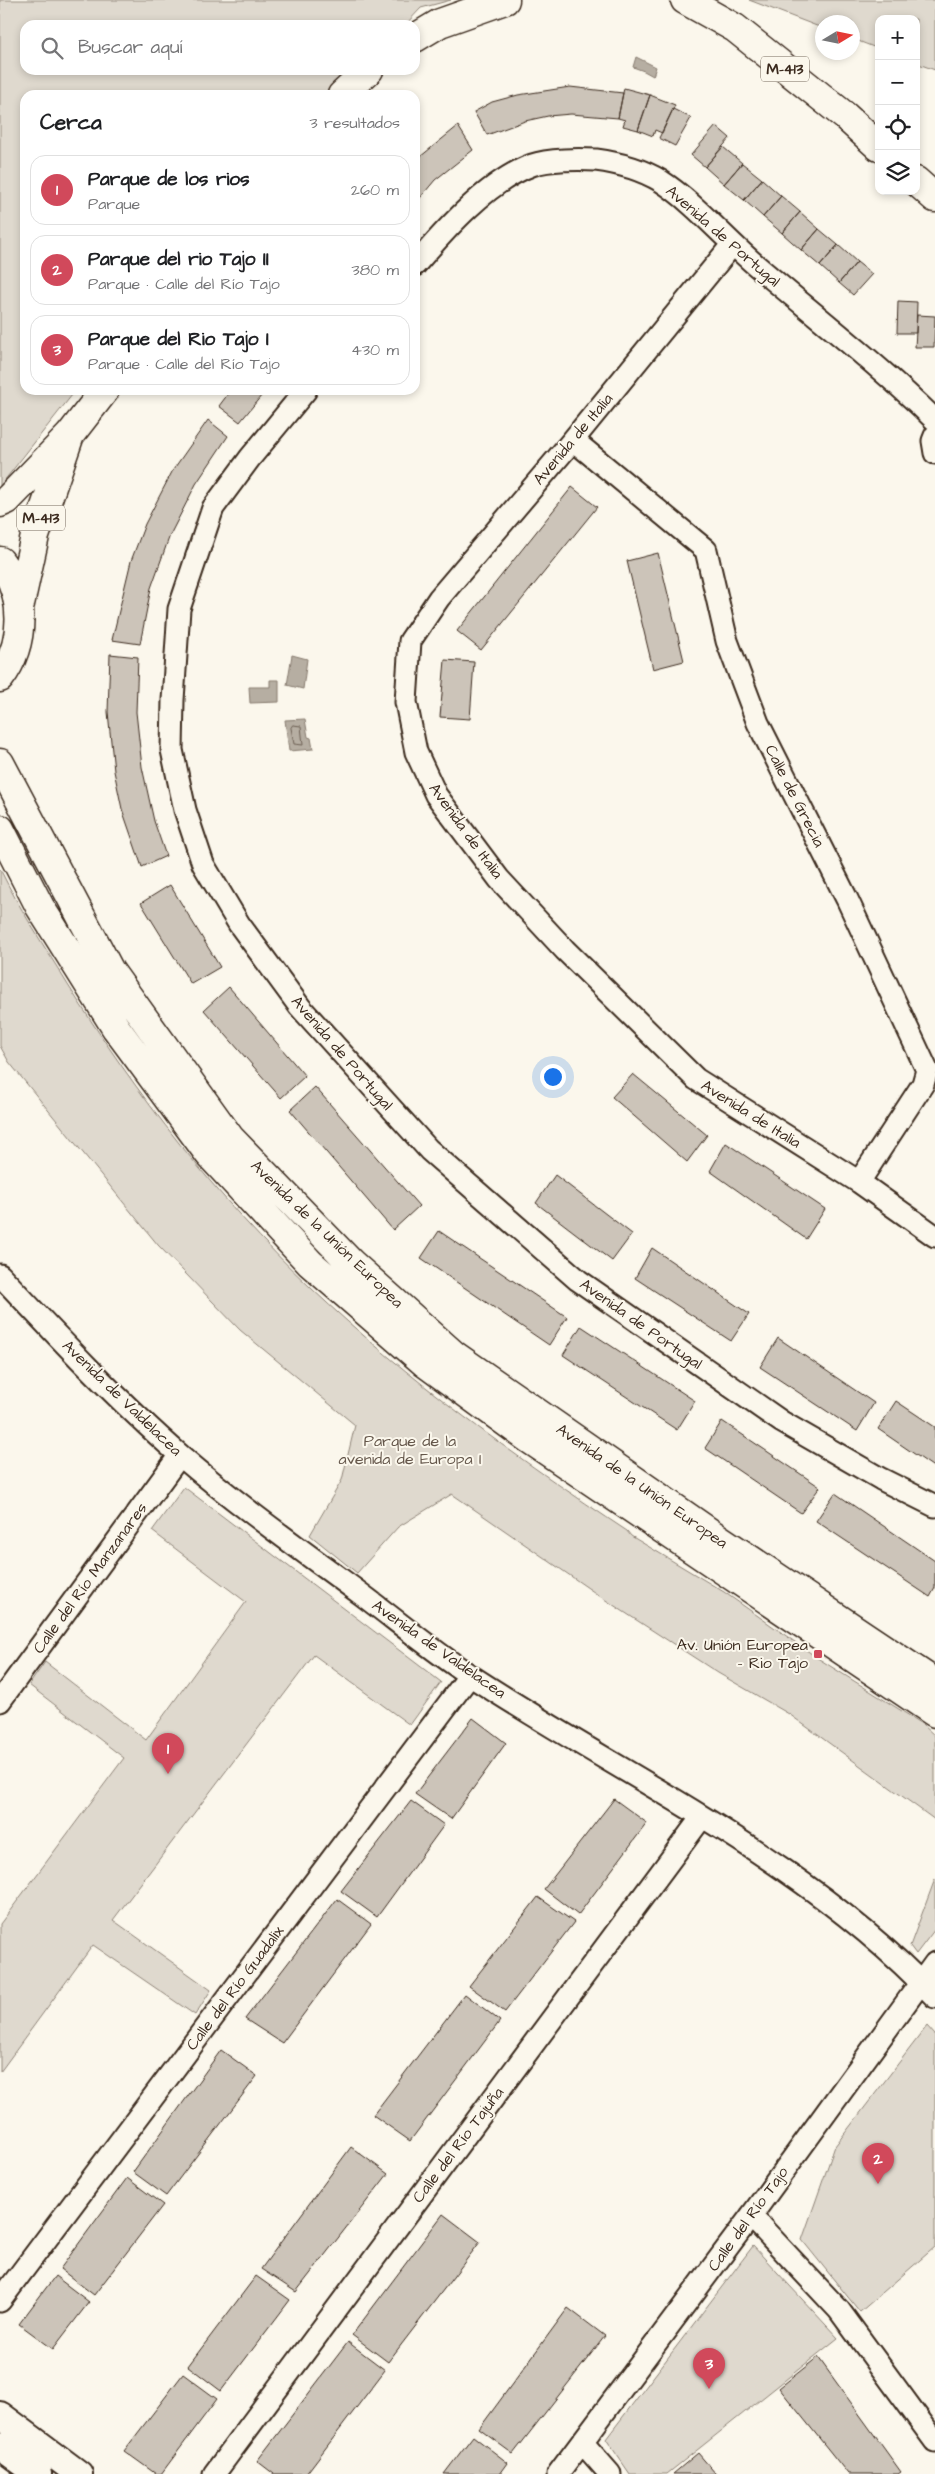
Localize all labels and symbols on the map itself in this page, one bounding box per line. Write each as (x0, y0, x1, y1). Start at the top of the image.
north arrow (815, 15, 860, 60)
road number: M-413 (761, 56, 809, 82)
street label: Avenida de Portugal (660, 180, 785, 293)
street label: Avenida de Italia (528, 388, 618, 490)
road number: M-413 (17, 506, 65, 530)
street label: Calle de Grecia (760, 741, 830, 851)
street label: Avenida de Italia (424, 779, 508, 883)
street label: Avenida de Portugal (285, 991, 398, 1116)
your location (540, 1064, 566, 1090)
street label: Avenida de Italia (697, 1075, 805, 1153)
street label: Avenida de la Unión Europea (246, 1155, 408, 1313)
street label: Avenida de Portugal (575, 1273, 707, 1375)
street label: Avenida de Valdelacea (57, 1335, 187, 1461)
street label: Avenida de la Unión Europea (552, 1418, 732, 1554)
park label: Parque de la avenida de Europa I (339, 1430, 481, 1470)
street label: Calle del Río Manzanares (28, 1498, 152, 1658)
street label: Avenida de Valdelacea (368, 1594, 510, 1704)
place label: Av. Unión Europea - Rio Tajo (677, 1634, 808, 1674)
marker: Av. Unión Europea - Rio Tajo (812, 1648, 824, 1660)
pin: 1 (152, 1733, 184, 1774)
street label: Calle del Río Guadalix (181, 1921, 289, 2055)
street label: Calle del Río Tajuña (407, 2083, 509, 2207)
pin: 2 (862, 2143, 894, 2184)
street label: Calle del Río Tajo (703, 2162, 793, 2276)
pin: 3 (693, 2348, 725, 2389)

